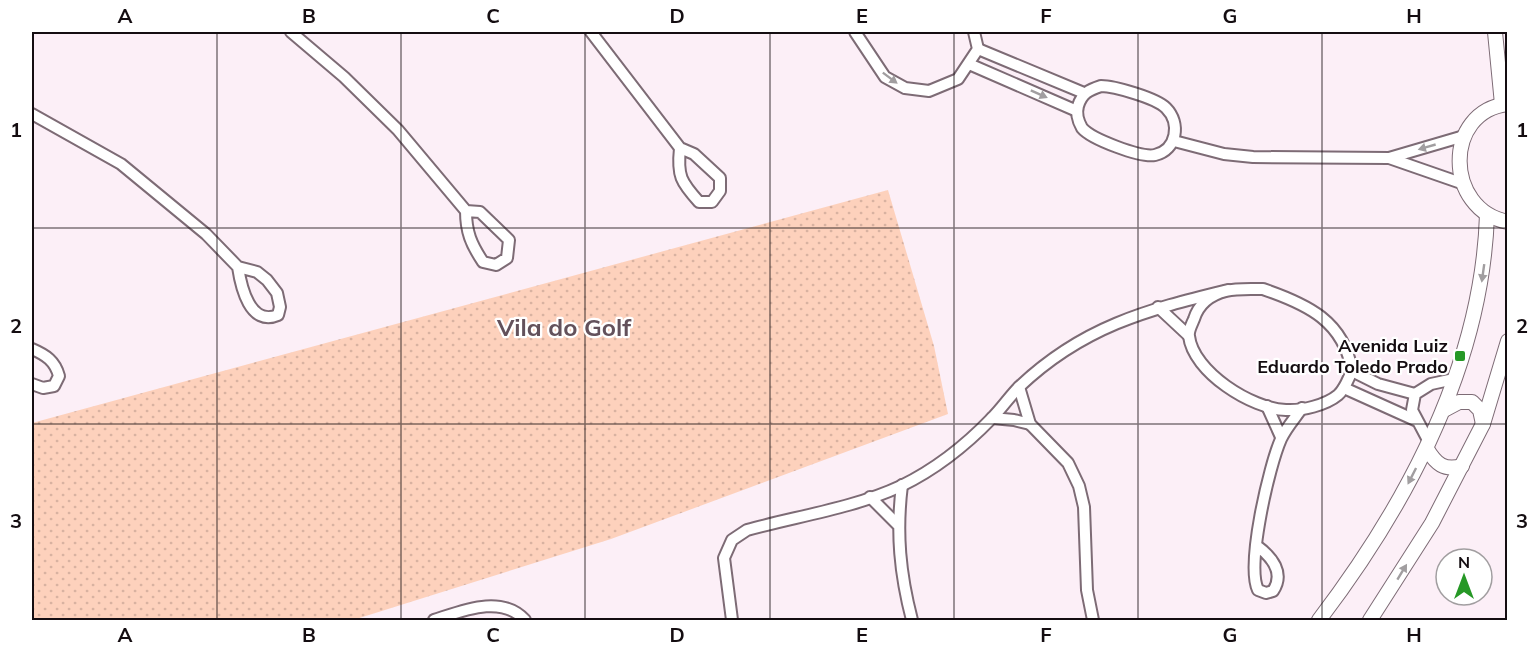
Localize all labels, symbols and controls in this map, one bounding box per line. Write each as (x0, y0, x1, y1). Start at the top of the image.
text: A (118, 3, 133, 28)
text: B (302, 3, 316, 28)
text: C (486, 3, 500, 28)
text: D (669, 3, 685, 28)
text: E (856, 3, 868, 28)
text: F (1040, 3, 1052, 28)
text: G (1223, 3, 1237, 28)
text: H (1406, 3, 1422, 28)
one-way arrow (882, 71, 898, 84)
one-way arrow (1031, 89, 1049, 99)
text: 1 (10, 117, 22, 142)
text: 1 (1516, 117, 1528, 142)
one-way arrow (1418, 143, 1436, 152)
one-way arrow (1478, 264, 1487, 283)
district label: Vila do Golf (496, 312, 632, 342)
text: 2 (10, 313, 22, 338)
text: 2 (1516, 313, 1528, 338)
place label: Avenida Luiz Eduardo Toledo Prado (1257, 334, 1448, 378)
marker: Avenida Luiz Eduardo Toledo Prado (1453, 349, 1467, 363)
one-way arrow (1408, 468, 1417, 485)
text: 3 (10, 508, 22, 533)
text: 3 (1516, 508, 1528, 533)
north arrow (1434, 547, 1494, 607)
text: N (1458, 552, 1470, 572)
one-way arrow (1397, 564, 1408, 580)
text: A (118, 622, 133, 647)
text: B (302, 622, 316, 647)
text: C (486, 622, 500, 647)
text: D (669, 622, 685, 647)
text: E (856, 622, 868, 647)
text: F (1040, 622, 1052, 647)
text: G (1223, 622, 1237, 647)
text: H (1406, 622, 1422, 647)

